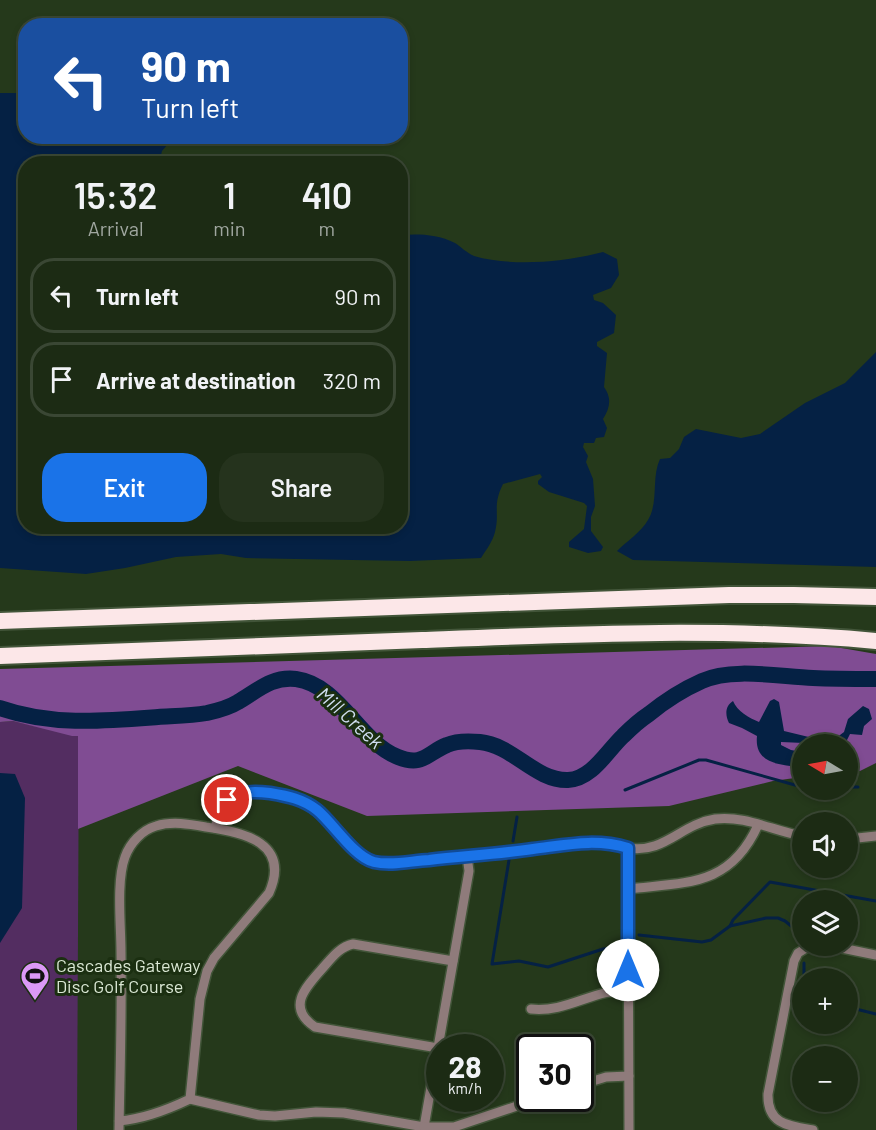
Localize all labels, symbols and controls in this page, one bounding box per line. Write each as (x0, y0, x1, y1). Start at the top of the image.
text: 90 m (141, 40, 231, 90)
icon: left (42, 42, 120, 120)
text: Turn left (141, 91, 239, 123)
text: 15:32 (74, 173, 157, 216)
text: 1 (223, 173, 236, 216)
text: 410 (301, 173, 352, 216)
text: Arrival (88, 216, 144, 240)
text: min (213, 216, 246, 240)
text: m (319, 216, 335, 240)
icon: left (45, 279, 78, 312)
text: Turn left (96, 283, 179, 309)
text: 90 m (335, 283, 381, 309)
icon: arrive (45, 363, 78, 396)
text: Arrive at destination (96, 367, 295, 393)
text: 320 m (323, 367, 381, 393)
button: Exit (42, 453, 207, 522)
button: Share (219, 453, 384, 522)
water label: Mill Creek (313, 681, 389, 753)
north arrow (792, 734, 858, 800)
map controls (792, 734, 858, 1112)
pin (201, 774, 252, 825)
icon: arrive (210, 783, 243, 816)
button: sound (792, 812, 858, 878)
button: layers (792, 890, 858, 956)
position arrow (596, 938, 660, 1002)
place label: Cascades Gateway Disc Golf Course (56, 954, 201, 997)
sports icon: Cascades Gateway Disc Golf Course (19, 960, 51, 1002)
button: + (792, 968, 858, 1034)
speed limit sign: 30 (516, 1034, 594, 1112)
button: − (792, 1046, 858, 1112)
text: 28 (448, 1048, 482, 1084)
text: km/h (448, 1079, 482, 1097)

